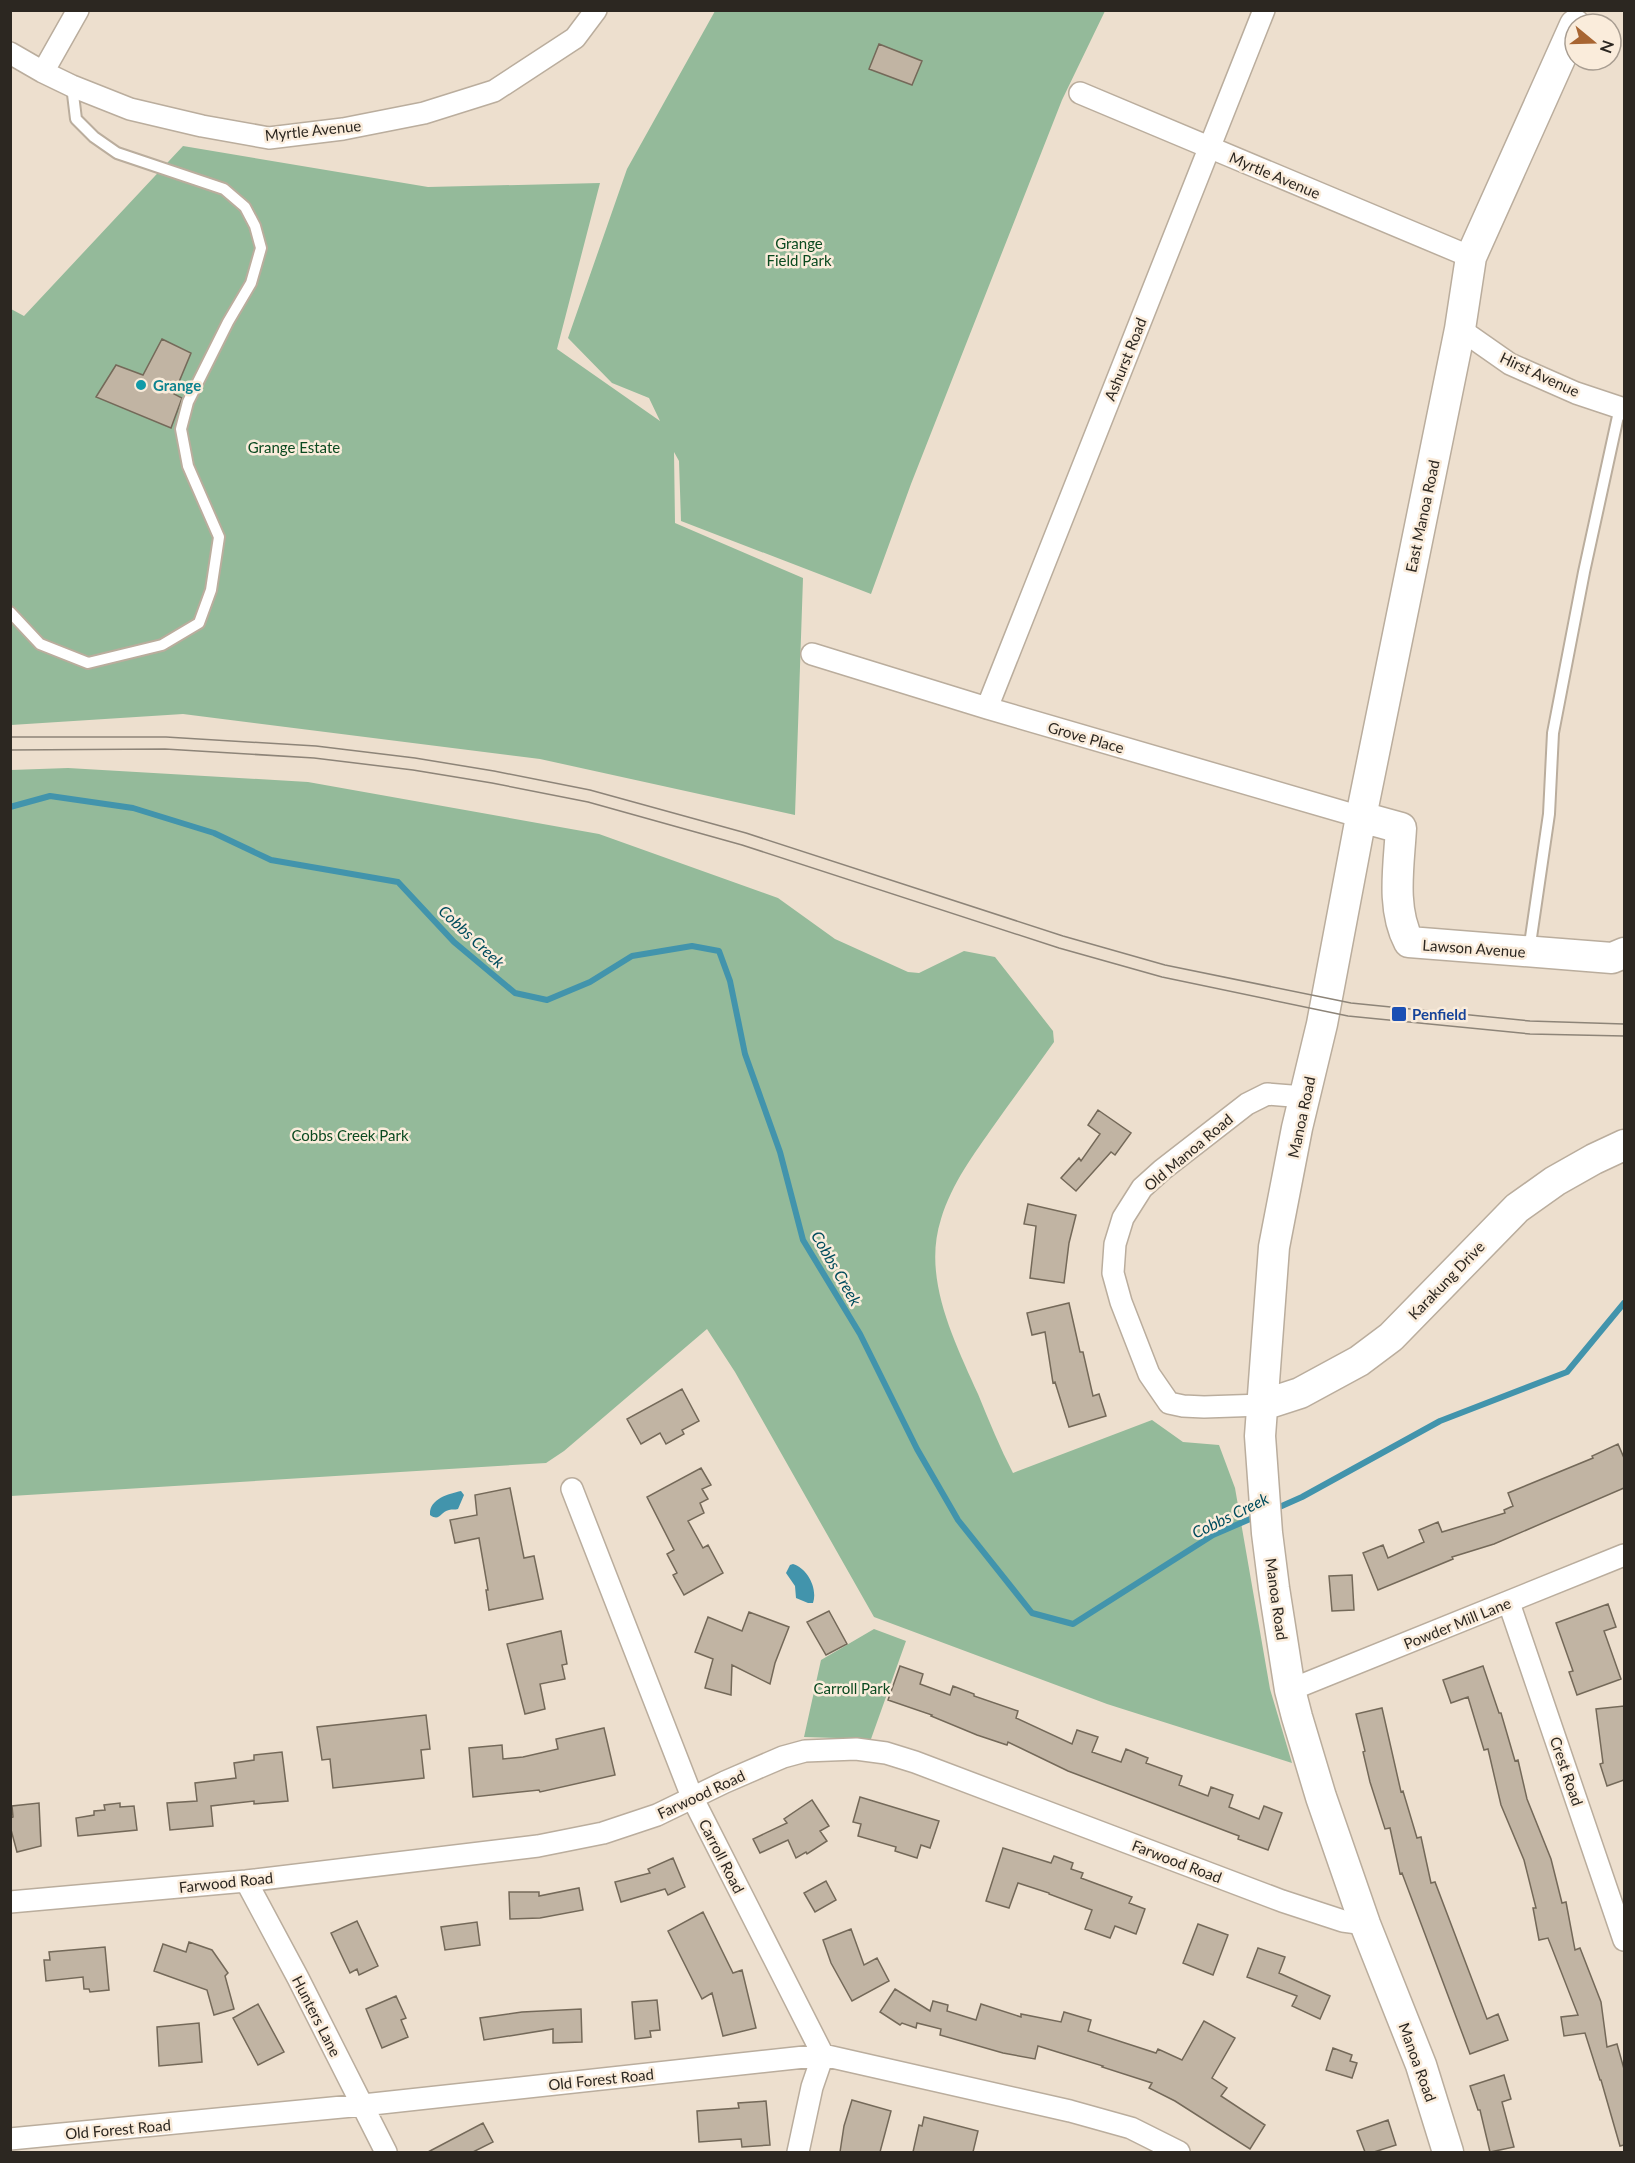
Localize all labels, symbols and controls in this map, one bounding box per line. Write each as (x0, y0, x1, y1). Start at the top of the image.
north arrow (1563, 12, 1623, 72)
text: N (1597, 38, 1619, 56)
street label: Myrtle Avenue (264, 116, 362, 144)
street label: Myrtle Avenue (1227, 148, 1323, 202)
park label: Grange Field Park (766, 234, 832, 269)
street label: Ashurst Road (1100, 315, 1150, 403)
street label: Hirst Avenue (1498, 348, 1582, 400)
place label: Grange (153, 376, 201, 394)
marker: Grange (134, 378, 148, 392)
park label: Grange Estate (248, 438, 340, 456)
street label: East Manoa Road (1401, 458, 1443, 574)
street label: Grove Place (1046, 718, 1126, 756)
water label: Cobbs Creek (435, 901, 509, 972)
street label: Lawson Avenue (1422, 935, 1526, 961)
marker: Penfield (1390, 1005, 1408, 1023)
place label: Penfield (1412, 1005, 1467, 1023)
street label: Manoa Road (1284, 1075, 1318, 1159)
street label: Old Manoa Road (1140, 1110, 1236, 1194)
park label: Cobbs Creek Park (291, 1126, 409, 1144)
water label: Cobbs Creek (808, 1227, 866, 1309)
street label: Karakung Drive (1404, 1237, 1488, 1323)
water label: Cobbs Creek (1189, 1488, 1272, 1542)
street label: Manoa Road (1262, 1557, 1292, 1641)
street label: Powder Mill Lane (1401, 1593, 1513, 1653)
park label: Carroll Park (814, 1679, 891, 1697)
street label: Crest Road (1547, 1734, 1587, 1808)
street label: Farwood Road (654, 1766, 748, 1822)
street label: Carroll Road (696, 1816, 748, 1896)
street label: Farwood Road (1130, 1836, 1224, 1886)
street label: Farwood Road (178, 1868, 274, 1896)
street label: Hunters Lane (289, 1973, 345, 2060)
street label: Manoa Road (1395, 2020, 1441, 2104)
street label: Old Forest Road (547, 2065, 655, 2093)
street label: Old Forest Road (64, 2115, 172, 2143)

